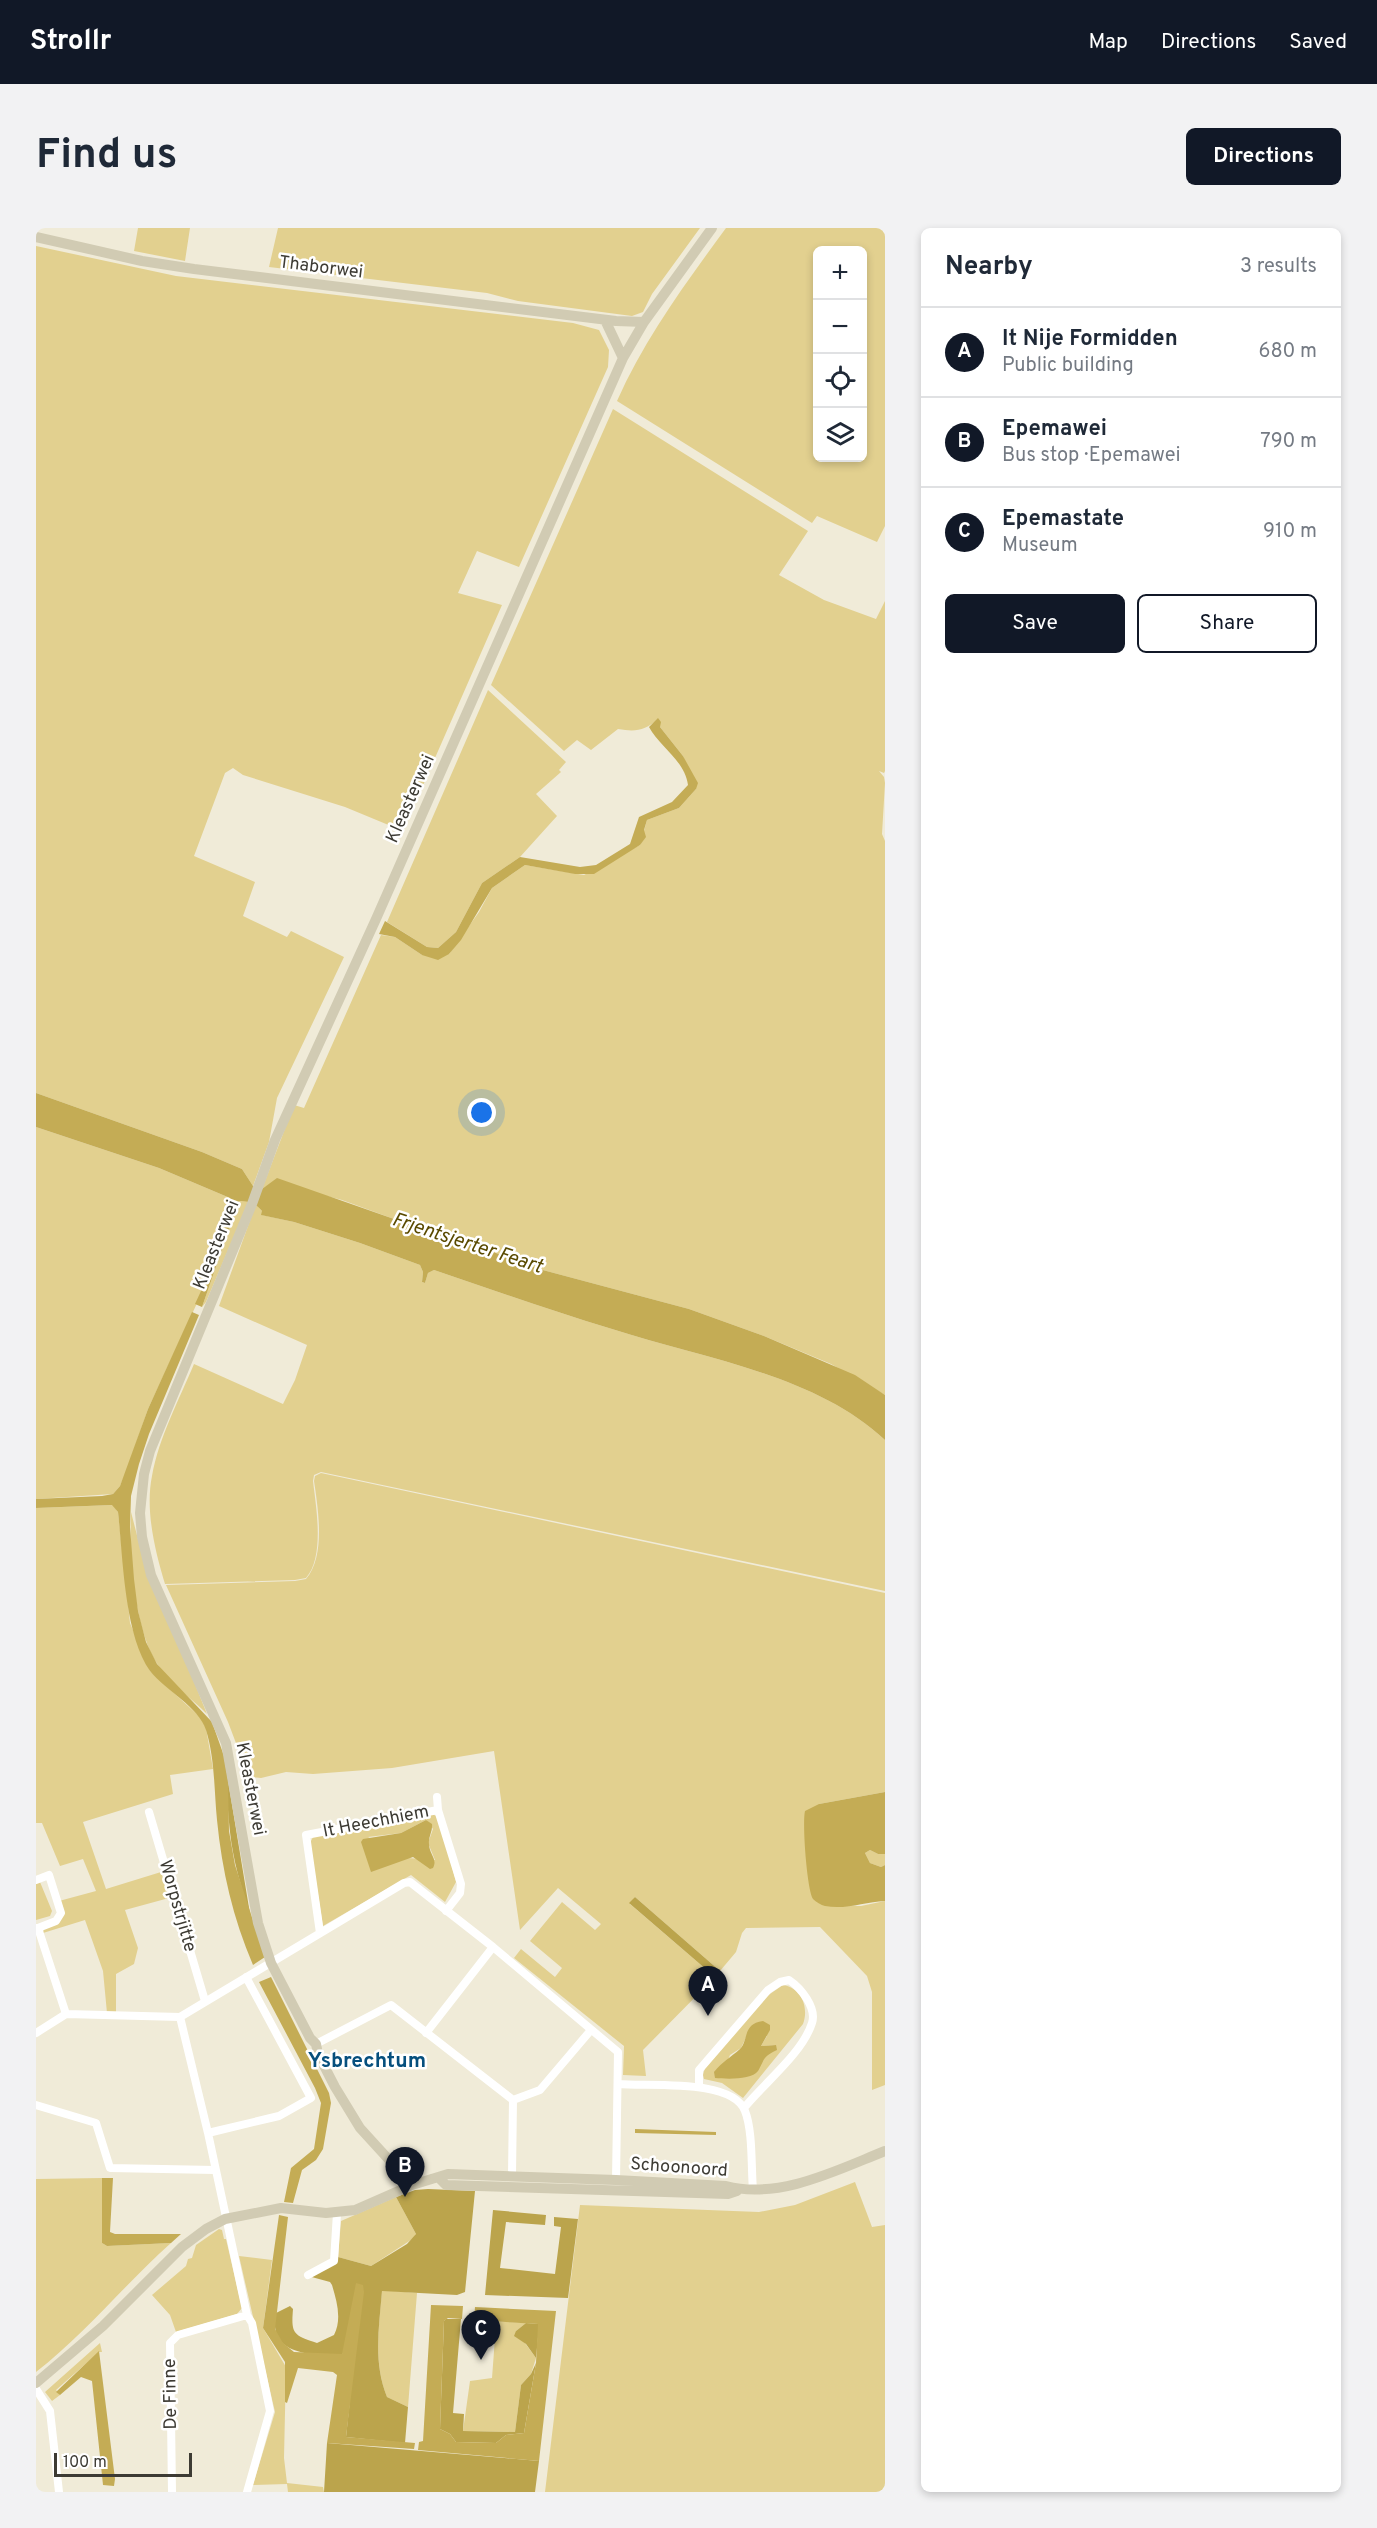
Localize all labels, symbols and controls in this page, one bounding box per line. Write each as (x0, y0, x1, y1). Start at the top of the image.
text: Strollr (30, 24, 112, 60)
text: Map (1088, 29, 1128, 56)
text: Directions (1161, 29, 1256, 56)
text: Saved (1289, 29, 1347, 56)
button: Directions (1186, 128, 1341, 185)
text: Find us (36, 130, 177, 183)
map controls (813, 246, 867, 462)
button: + (813, 246, 867, 300)
street label: Thaborwei (278, 251, 364, 285)
text: Nearby (945, 251, 1033, 284)
text: 3 results (1240, 254, 1317, 280)
button: − (813, 300, 867, 354)
text: It Nije Formidden (1002, 326, 1178, 353)
text: A (957, 339, 972, 365)
text: 680 m (1259, 339, 1317, 365)
text: Public building (1002, 353, 1134, 379)
button: locate (813, 354, 867, 408)
button: layers (813, 408, 867, 462)
text: Epemawei (1002, 416, 1107, 443)
text: B (958, 429, 971, 455)
text: 790 m (1260, 429, 1317, 455)
text: Bus stop · Epemawei (1002, 443, 1181, 469)
text: Epemastate (1002, 506, 1124, 533)
text: C (958, 519, 971, 545)
text: 910 m (1263, 519, 1317, 545)
text: Museum (1002, 533, 1078, 559)
button: Save (945, 594, 1125, 653)
button: Share (1137, 594, 1317, 653)
street label: Kleasterwei (381, 751, 441, 847)
your location (467, 1098, 496, 1127)
street label: Kleasterwei (189, 1197, 245, 1293)
water label: Frjentsjerter Feart (388, 1207, 546, 1281)
street label: Kleasterwei (230, 1740, 270, 1838)
street label: It Heechhiem (321, 1800, 431, 1844)
street label: Worpstrjitte (153, 1857, 201, 1955)
pin: A (688, 1966, 728, 2016)
district label: Ysbrechtum (308, 2048, 426, 2075)
pin: B (386, 2148, 424, 2197)
street label: Schoonoord (630, 2153, 728, 2183)
pin: C (462, 2310, 500, 2360)
street label: De Finne (159, 2358, 183, 2430)
scale bar (54, 2450, 192, 2478)
text: 100 m (63, 2453, 107, 2473)

